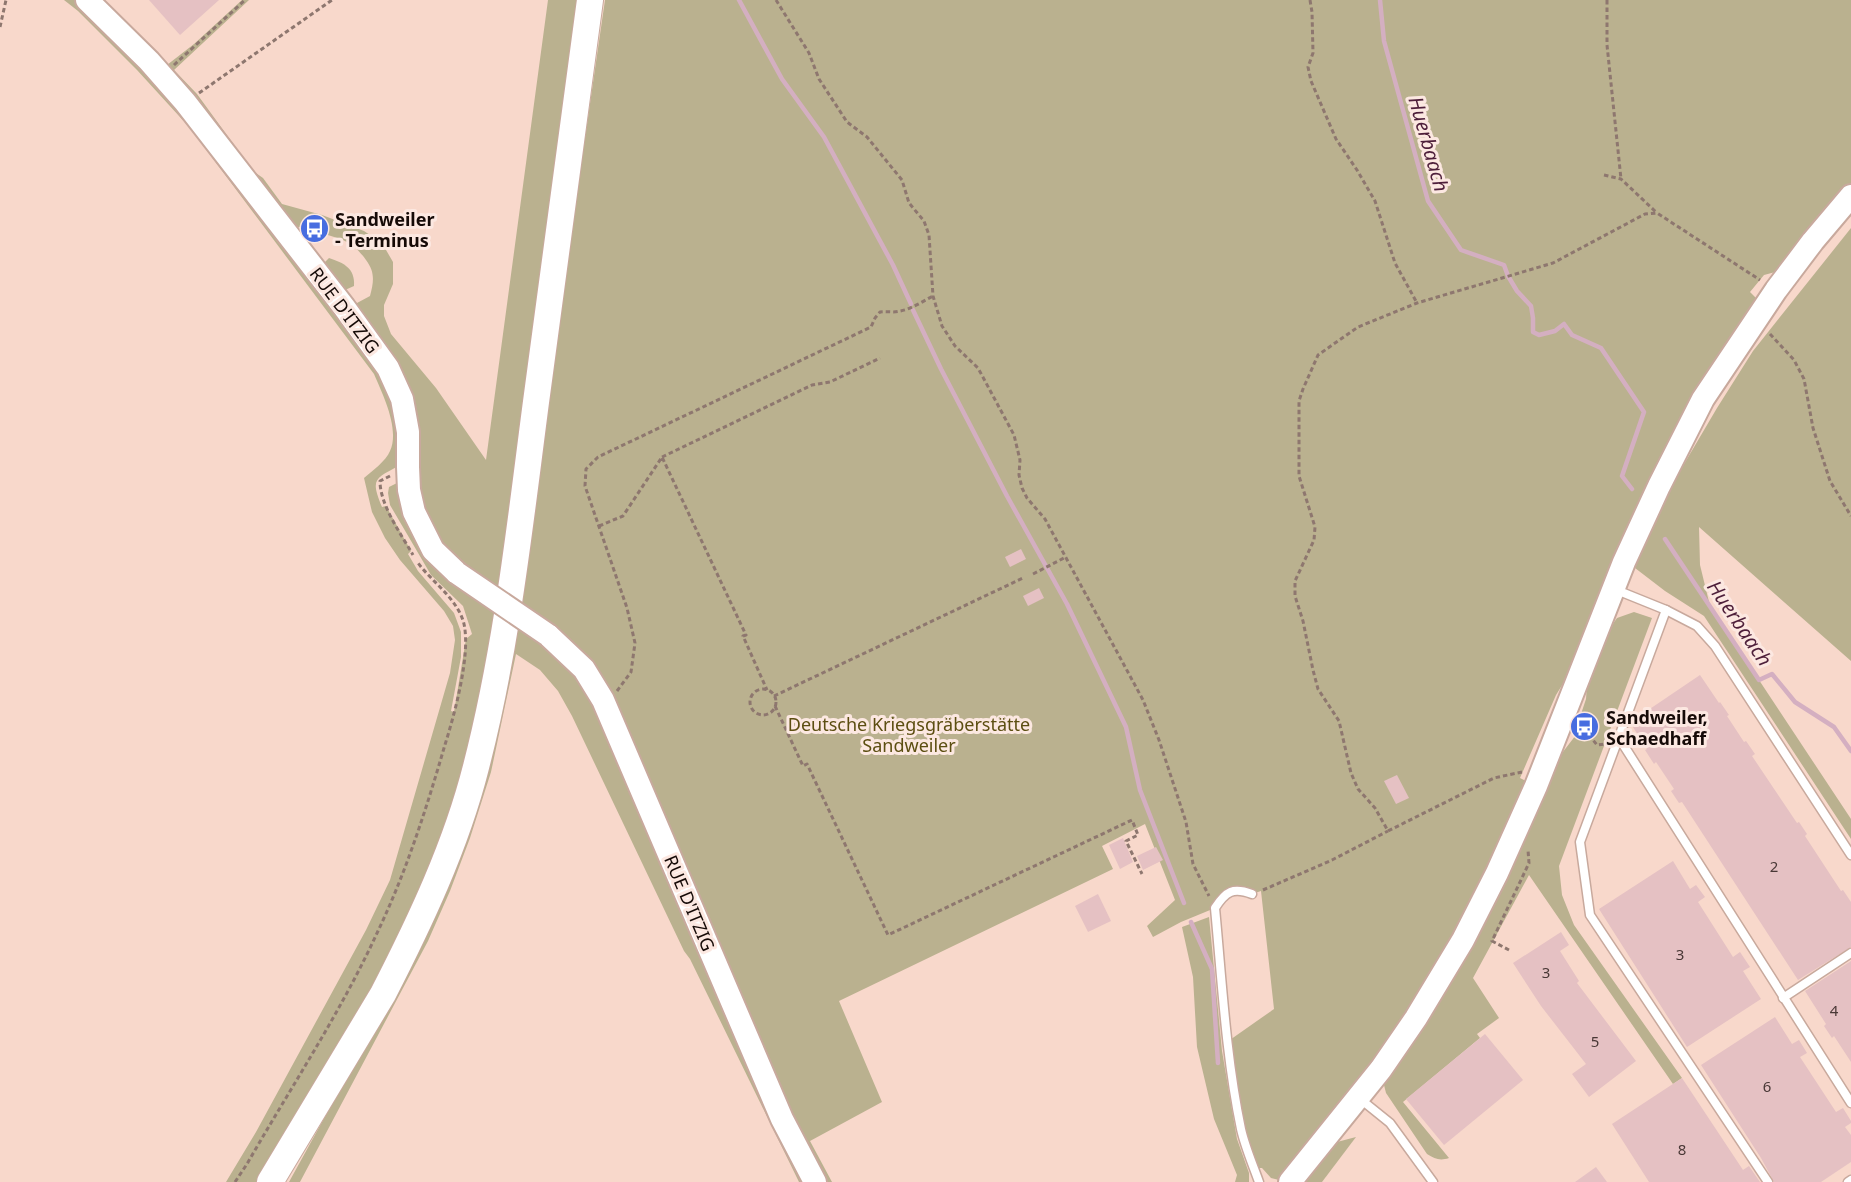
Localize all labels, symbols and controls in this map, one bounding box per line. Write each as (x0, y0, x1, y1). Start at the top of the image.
water label: Huerbaach (1403, 93, 1455, 195)
place label: Sandweiler - Terminus (335, 207, 434, 252)
bus stop icon: Sandweiler - Terminus (298, 213, 330, 245)
street label: RUE D'ITZIG (305, 262, 385, 358)
water label: Huerbaach (1701, 575, 1779, 671)
place label: Sandweiler, Schaedhaff (1606, 705, 1708, 750)
bus stop icon: Sandweiler, Schaedhaff (1569, 711, 1601, 743)
park label: Deutsche Kriegsgräberstätte Sandweiler (788, 712, 1030, 757)
street label: RUE D'ITZIG (659, 851, 721, 955)
house number: 2 (1770, 856, 1778, 876)
house number: 3 (1676, 944, 1684, 964)
house number: 3 (1542, 962, 1550, 982)
house number: 4 (1830, 1000, 1839, 1020)
house number: 5 (1591, 1031, 1599, 1051)
house number: 6 (1763, 1076, 1771, 1096)
house number: 8 (1678, 1139, 1686, 1159)

